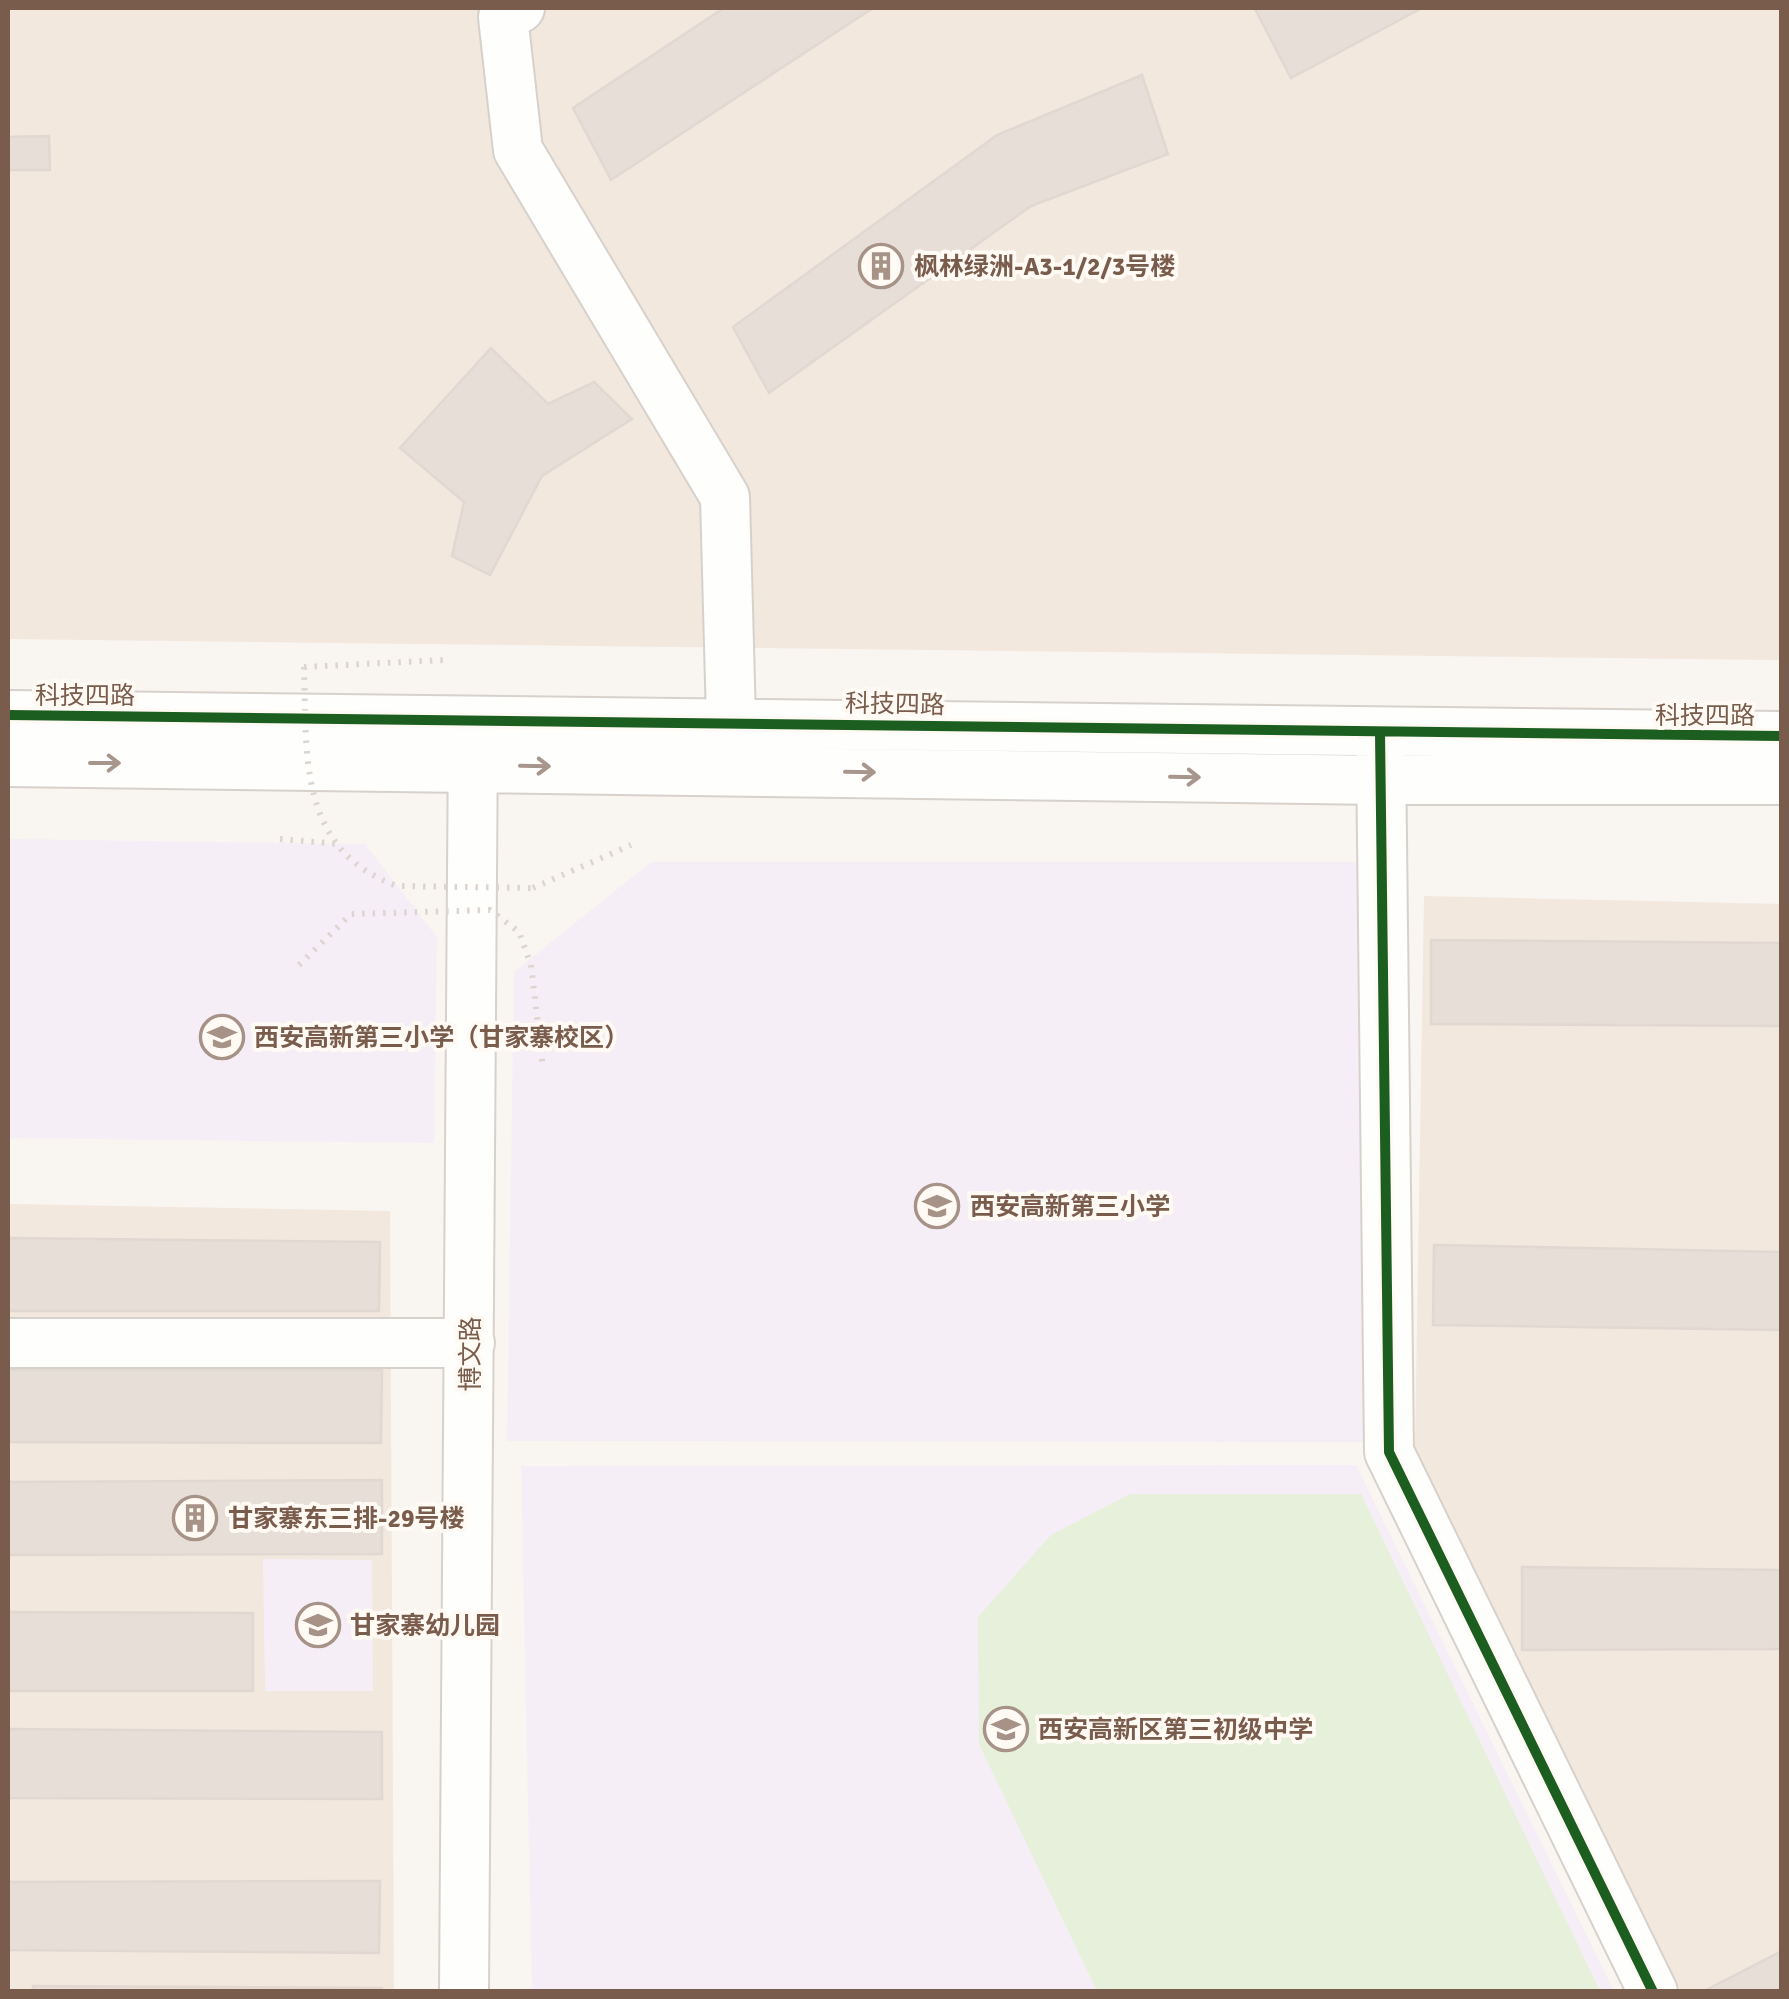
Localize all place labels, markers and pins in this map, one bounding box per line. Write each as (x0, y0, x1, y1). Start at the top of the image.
building icon: 枫林绿洲-A3-1/2/3号楼 (858, 243, 904, 289)
place label: 枫林绿洲-A3-1/2/3号楼 (914, 251, 1175, 282)
school or university icon: 西安高新第三小学（甘家寨校区） (199, 1014, 245, 1060)
place label: 西安高新第三小学（甘家寨校区） (254, 1022, 629, 1053)
school or university icon: 西安高新第三小学 (914, 1183, 960, 1229)
place label: 西安高新第三小学 (970, 1191, 1170, 1222)
building icon: 甘家寨东三排-29号楼 (172, 1495, 218, 1541)
place label: 甘家寨东三排-29号楼 (228, 1503, 464, 1534)
school or university icon: 甘家寨幼儿园 (295, 1602, 341, 1648)
place label: 甘家寨幼儿园 (350, 1610, 500, 1641)
school or university icon: 西安高新区第三初级中学 (983, 1706, 1029, 1752)
place label: 西安高新区第三初级中学 (1038, 1714, 1313, 1745)

